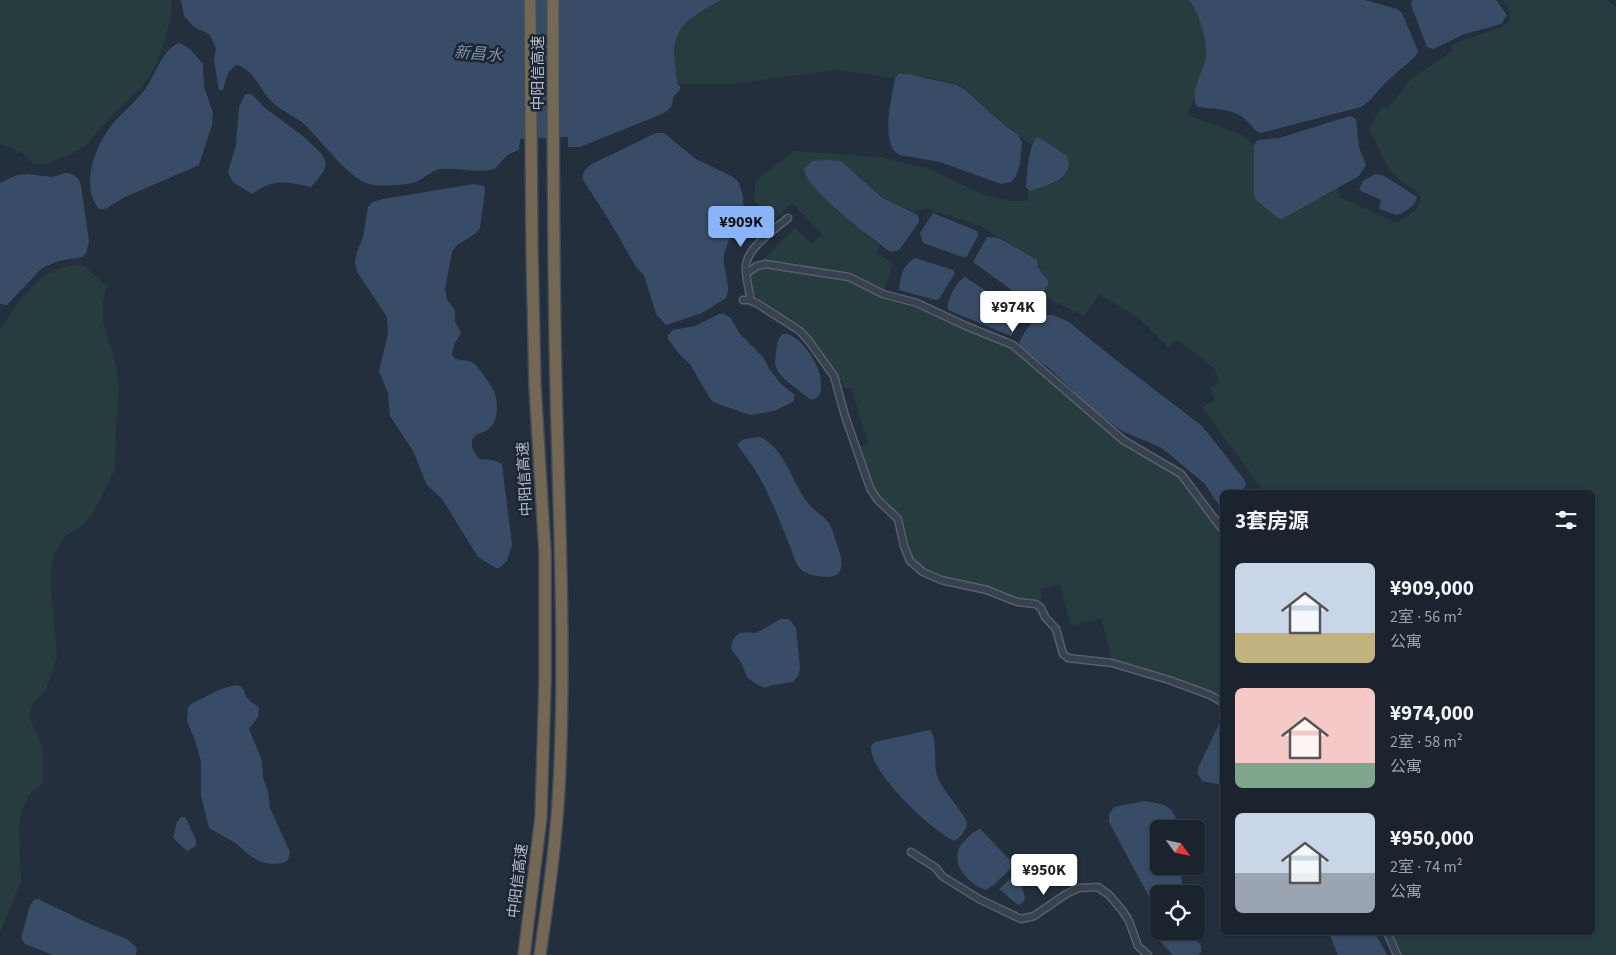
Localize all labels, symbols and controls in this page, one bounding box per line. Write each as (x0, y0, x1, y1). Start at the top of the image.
street label: 中阳信高速 (528, 35, 549, 111)
water label: 新昌水 (453, 41, 504, 67)
pin: ¥909K (706, 206, 776, 248)
text: ¥909K (719, 211, 763, 233)
pin: ¥974K (978, 290, 1048, 333)
text: ¥974K (991, 296, 1035, 318)
street label: 中阳信高速 (513, 441, 537, 517)
text: 3套房源 (1235, 506, 1309, 536)
icon: filters (1552, 506, 1580, 534)
text: ¥909,000 (1390, 573, 1474, 603)
icon: home (1275, 583, 1335, 643)
text: 2室 · 56 m² (1390, 606, 1463, 628)
text: 公寓 (1390, 631, 1422, 653)
text: ¥974,000 (1390, 698, 1474, 728)
icon: home (1275, 708, 1335, 768)
text: 2室 · 58 m² (1390, 731, 1463, 753)
text: 公寓 (1390, 756, 1422, 778)
north arrow (1150, 820, 1205, 875)
map controls (1150, 820, 1205, 940)
text: ¥950,000 (1390, 823, 1474, 853)
icon: home (1275, 833, 1335, 893)
street label: 中阳信高速 (503, 842, 533, 920)
pin: ¥950K (1009, 854, 1079, 896)
text: 2室 · 74 m² (1390, 856, 1463, 878)
text: ¥950K (1022, 859, 1066, 881)
text: 公寓 (1390, 881, 1422, 903)
button: locate (1150, 885, 1205, 940)

